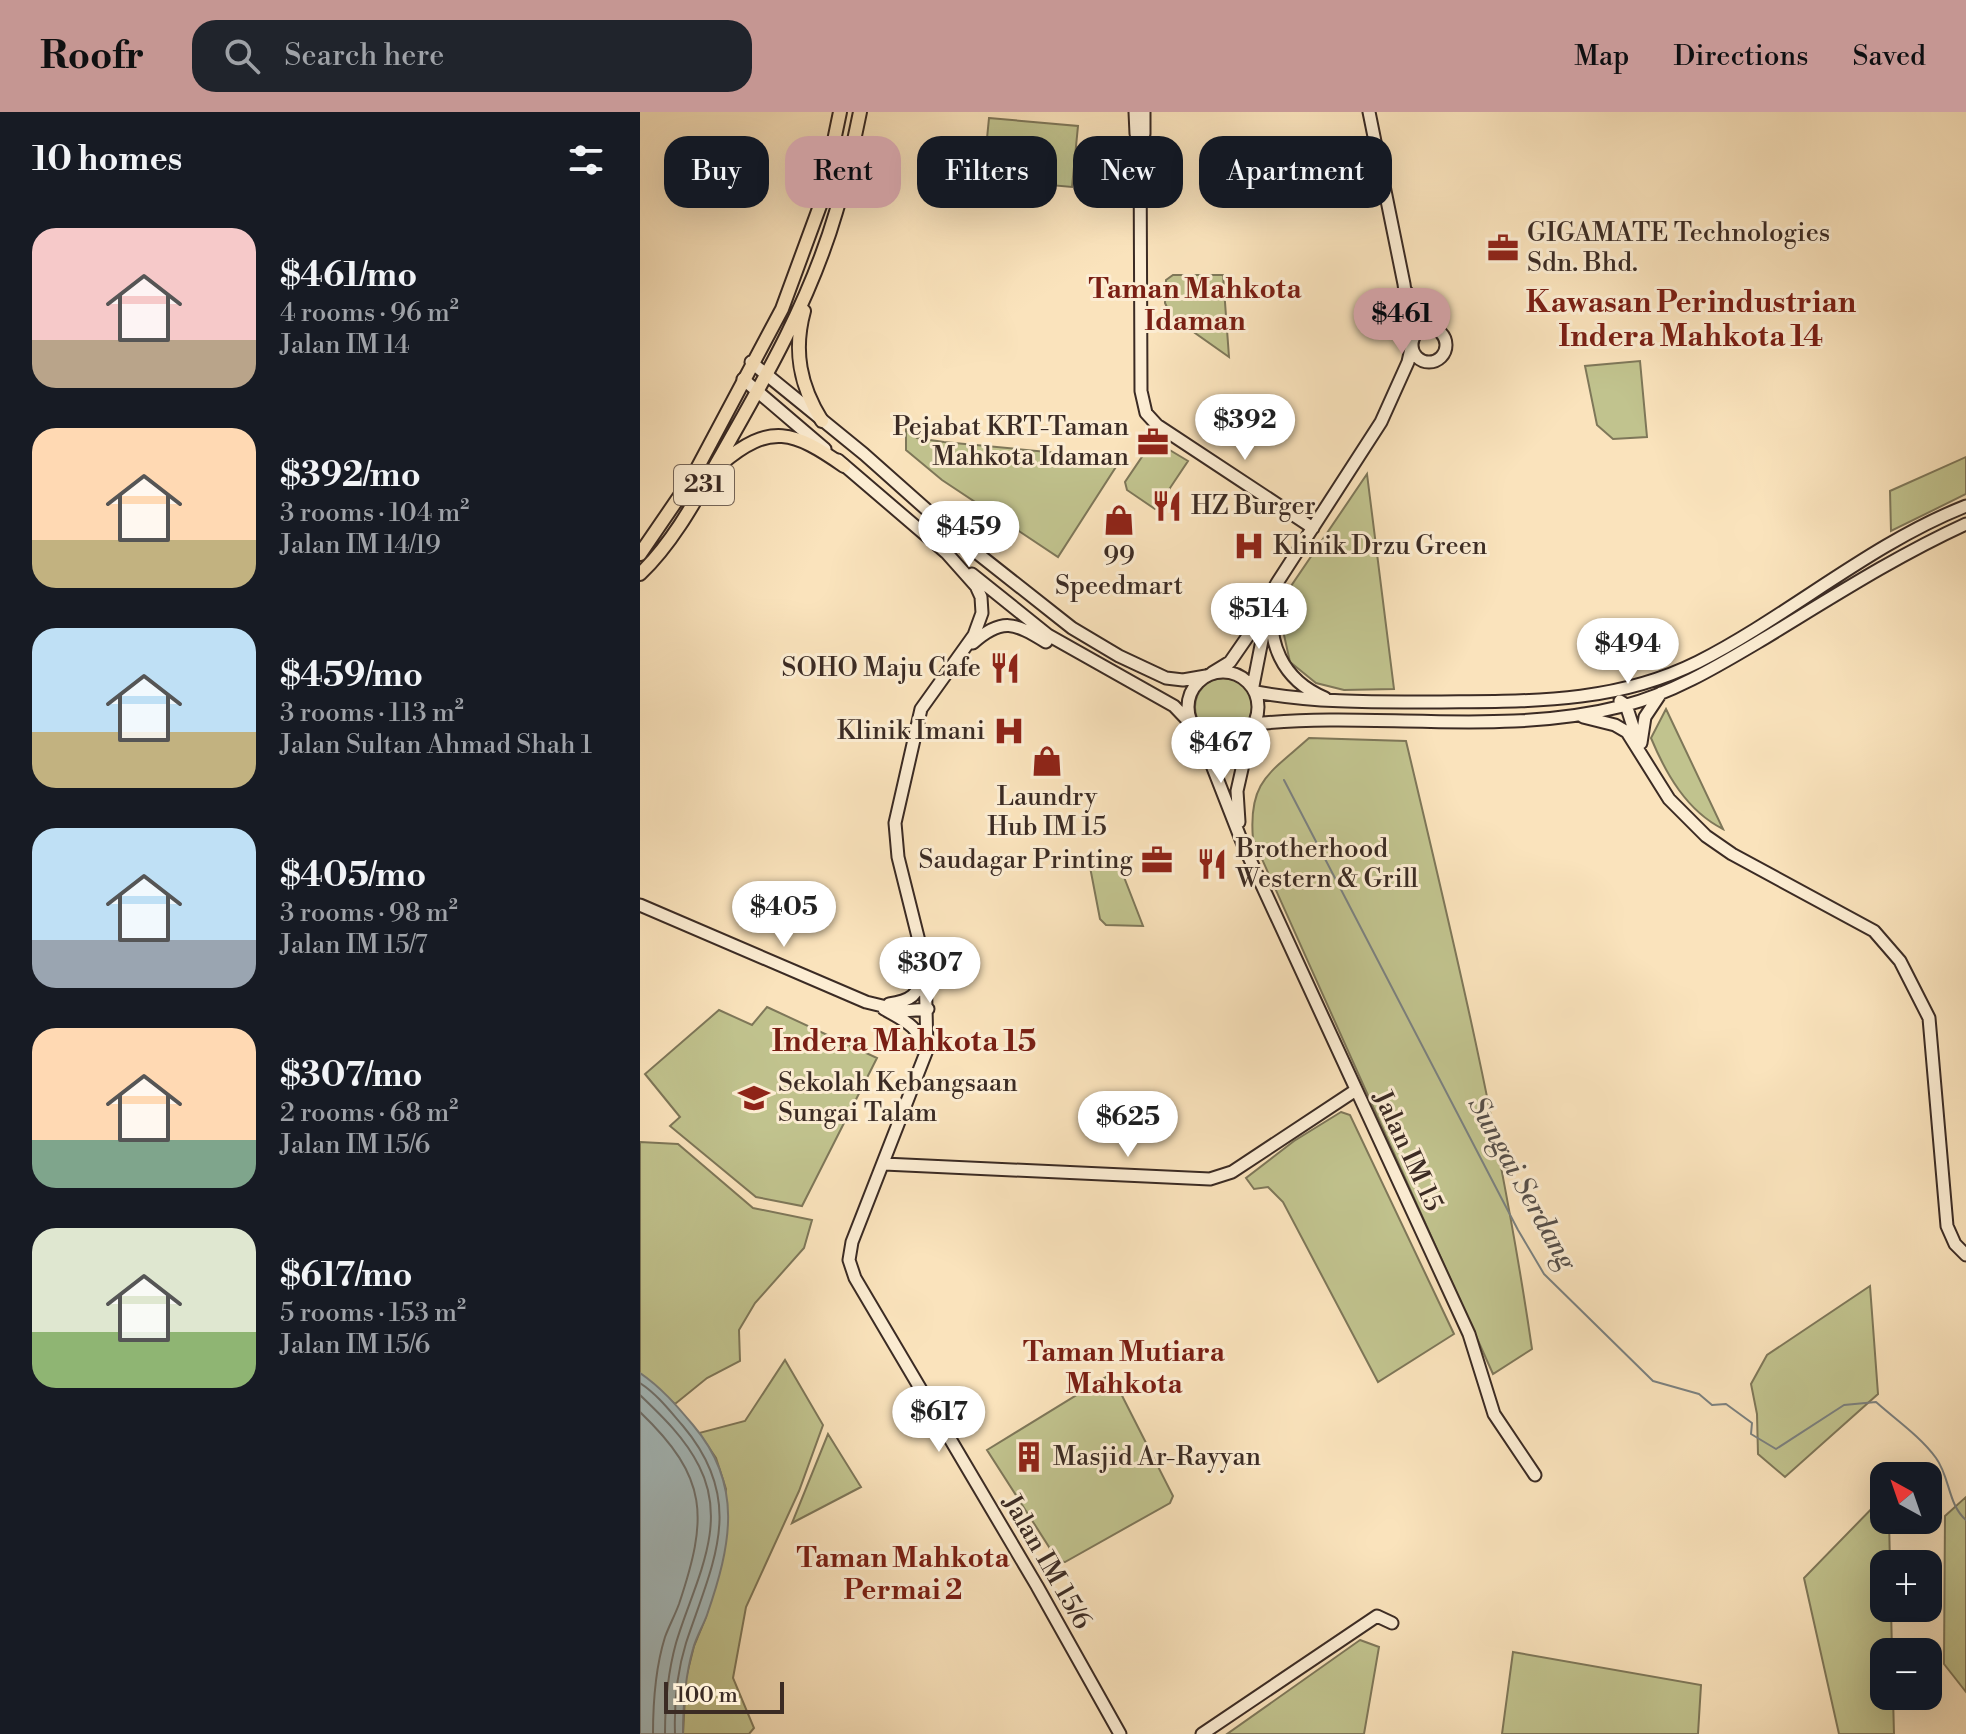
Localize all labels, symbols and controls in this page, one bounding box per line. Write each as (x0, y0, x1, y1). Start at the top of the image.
search box (192, 20, 752, 92)
text: Roofr (40, 33, 144, 80)
icon: search (220, 34, 264, 78)
text: Search here (284, 37, 444, 75)
text: Map (1574, 39, 1629, 74)
text: Directions (1673, 39, 1808, 74)
text: Saved (1852, 39, 1926, 74)
chip: Buy (664, 136, 769, 208)
chip: Rent (785, 136, 901, 208)
chip: Filters (917, 136, 1057, 208)
chip: New (1073, 136, 1183, 208)
chip: Apartment (1199, 136, 1392, 208)
icon: filters (564, 138, 608, 182)
text: 10 homes (32, 139, 182, 181)
place label: GIGAMATE Technologies Sdn. Bhd. (1527, 217, 1830, 279)
office icon: GIGAMATE Technologies Sdn. Bhd. (1486, 231, 1520, 265)
text: $461/mo (280, 255, 417, 297)
icon: home (96, 260, 192, 356)
district label: Taman Mahkota Idaman (1088, 272, 1302, 339)
district label: Kawasan Perindustrian Indera Mahkota 14 (1526, 284, 1857, 356)
pin: $461 (1355, 288, 1449, 356)
text: 4 rooms · 96 m² (280, 297, 459, 329)
text: $461 (1372, 298, 1433, 330)
text: Jalan IM 14 (280, 329, 410, 361)
pin: $392 (1198, 394, 1292, 462)
text: $392 (1213, 404, 1277, 436)
place label: Pejabat KRT-Taman Mahkota Idaman (893, 411, 1129, 473)
office icon: Pejabat KRT-Taman Mahkota Idaman (1136, 425, 1170, 459)
text: $392/mo (280, 455, 421, 497)
icon: home (96, 460, 192, 556)
road number: 231 (674, 465, 734, 505)
restaurant icon: HZ Burger (1150, 489, 1184, 523)
place label: HZ Burger (1191, 490, 1316, 522)
text: 3 rooms · 104 m² (280, 497, 469, 529)
pin: $459 (922, 501, 1016, 569)
shop icon: 99 Speedmart (1102, 503, 1136, 537)
text: $459 (936, 511, 1002, 543)
text: Jalan IM 14/19 (280, 529, 441, 561)
hospital icon: Klinik Drzu Green (1232, 529, 1266, 563)
place label: Klinik Drzu Green (1273, 530, 1487, 562)
place label: 99 Speedmart (1055, 540, 1183, 602)
pin: $514 (1212, 583, 1306, 651)
text: $514 (1229, 593, 1289, 625)
pin: $494 (1581, 618, 1675, 686)
text: $494 (1595, 628, 1661, 660)
restaurant icon: SOHO Maju Cafe (988, 651, 1022, 685)
place label: SOHO Maju Cafe (782, 652, 981, 684)
text: $459/mo (280, 655, 423, 697)
icon: home (96, 660, 192, 756)
text: 3 rooms · 113 m² (280, 697, 464, 729)
hospital icon: Klinik Imani (992, 714, 1026, 748)
place label: Klinik Imani (837, 715, 985, 747)
pin: $467 (1174, 717, 1268, 785)
text: $467 (1189, 727, 1253, 759)
text: Jalan Sultan Ahmad Shah 1 (280, 729, 592, 761)
shop icon: Laundry Hub IM 15 (1030, 744, 1064, 778)
place label: Laundry Hub IM 15 (987, 781, 1107, 843)
place label: Brotherhood Western & Grill (1235, 833, 1419, 895)
office icon: Saudagar Printing (1140, 843, 1174, 877)
place label: Saudagar Printing (919, 844, 1134, 876)
restaurant icon: Brotherhood Western & Grill (1195, 847, 1229, 881)
text: $405/mo (280, 855, 426, 897)
icon: home (96, 860, 192, 956)
pin: $405 (737, 881, 831, 949)
text: $405 (750, 891, 818, 923)
text: 3 rooms · 98 m² (280, 897, 458, 929)
text: Jalan IM 15/7 (280, 929, 428, 961)
pin: $307 (883, 937, 977, 1005)
text: $307 (897, 947, 963, 979)
district label: Indera Mahkota 15 (772, 1023, 1036, 1061)
text: $307/mo (280, 1055, 423, 1097)
icon: home (96, 1060, 192, 1156)
place label: Sekolah Kebangsaan Sungai Talam (778, 1067, 1018, 1129)
school or university icon: Sekolah Kebangsaan Sungai Talam (737, 1081, 771, 1115)
street label: Jalan IM 15 (1366, 1085, 1450, 1217)
water label: Sungai Serdang (1460, 1090, 1585, 1277)
pin: $625 (1081, 1091, 1175, 1159)
text: 2 rooms · 68 m² (280, 1097, 458, 1129)
text: $625 (1096, 1101, 1160, 1133)
text: Jalan IM 15/6 (280, 1129, 430, 1161)
text: $617/mo (280, 1255, 413, 1297)
icon: home (96, 1260, 192, 1356)
text: 5 rooms · 153 m² (280, 1297, 466, 1329)
text: Jalan IM 15/6 (280, 1329, 430, 1361)
district label: Taman Mutiara Mahkota (1023, 1335, 1226, 1402)
pin: $617 (892, 1386, 986, 1454)
text: $617 (910, 1396, 968, 1428)
building icon: Masjid Ar-Rayyan (1012, 1440, 1046, 1474)
place label: Masjid Ar-Rayyan (1053, 1441, 1261, 1473)
north arrow (1870, 1462, 1942, 1534)
map controls (1870, 1462, 1942, 1710)
street label: Jalan IM 15/6 (995, 1488, 1098, 1635)
district label: Taman Mahkota Permai 2 (796, 1541, 1010, 1608)
button: + (1870, 1550, 1942, 1622)
button: − (1870, 1638, 1942, 1710)
scale bar (664, 1678, 784, 1714)
text: 100 m (676, 1682, 738, 1709)

